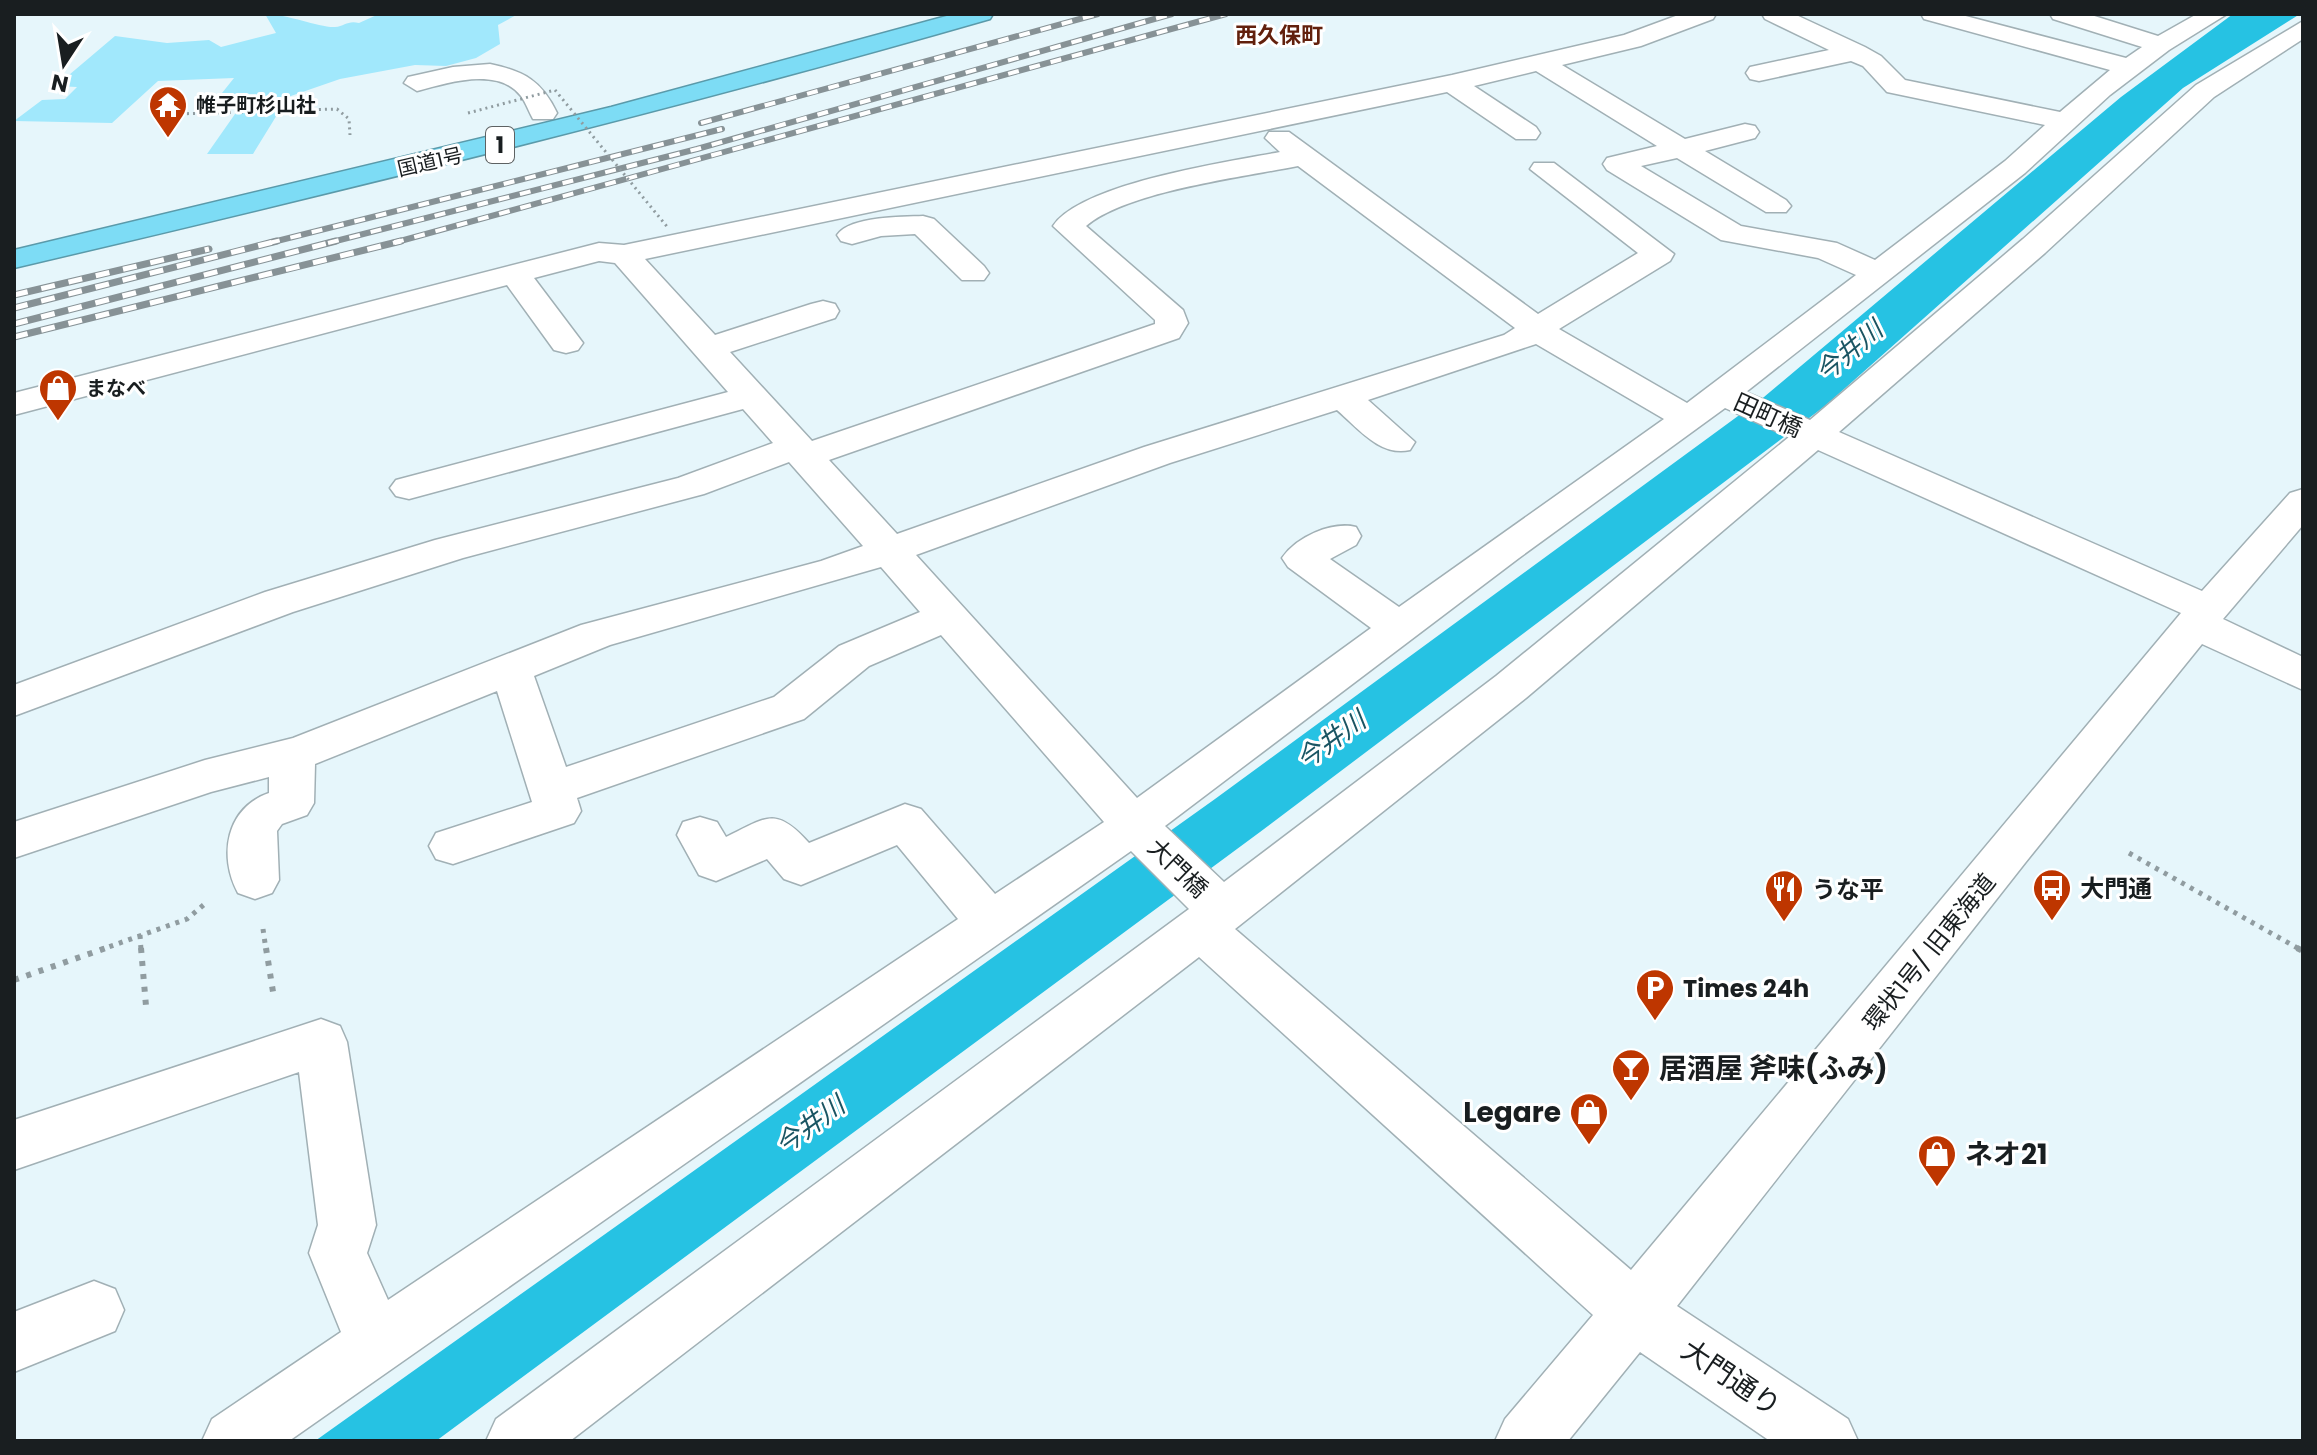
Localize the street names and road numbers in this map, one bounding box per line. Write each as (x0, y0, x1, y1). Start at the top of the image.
road number: 1 (486, 127, 514, 163)
street label: 国道1号 (394, 141, 466, 183)
street label: 田町橋 (1728, 385, 1808, 445)
street label: 大門橋 (1141, 831, 1215, 905)
street label: 環状1号/ 旧東海道 (1855, 866, 2003, 1038)
street label: 大門通り (1674, 1331, 1788, 1425)

